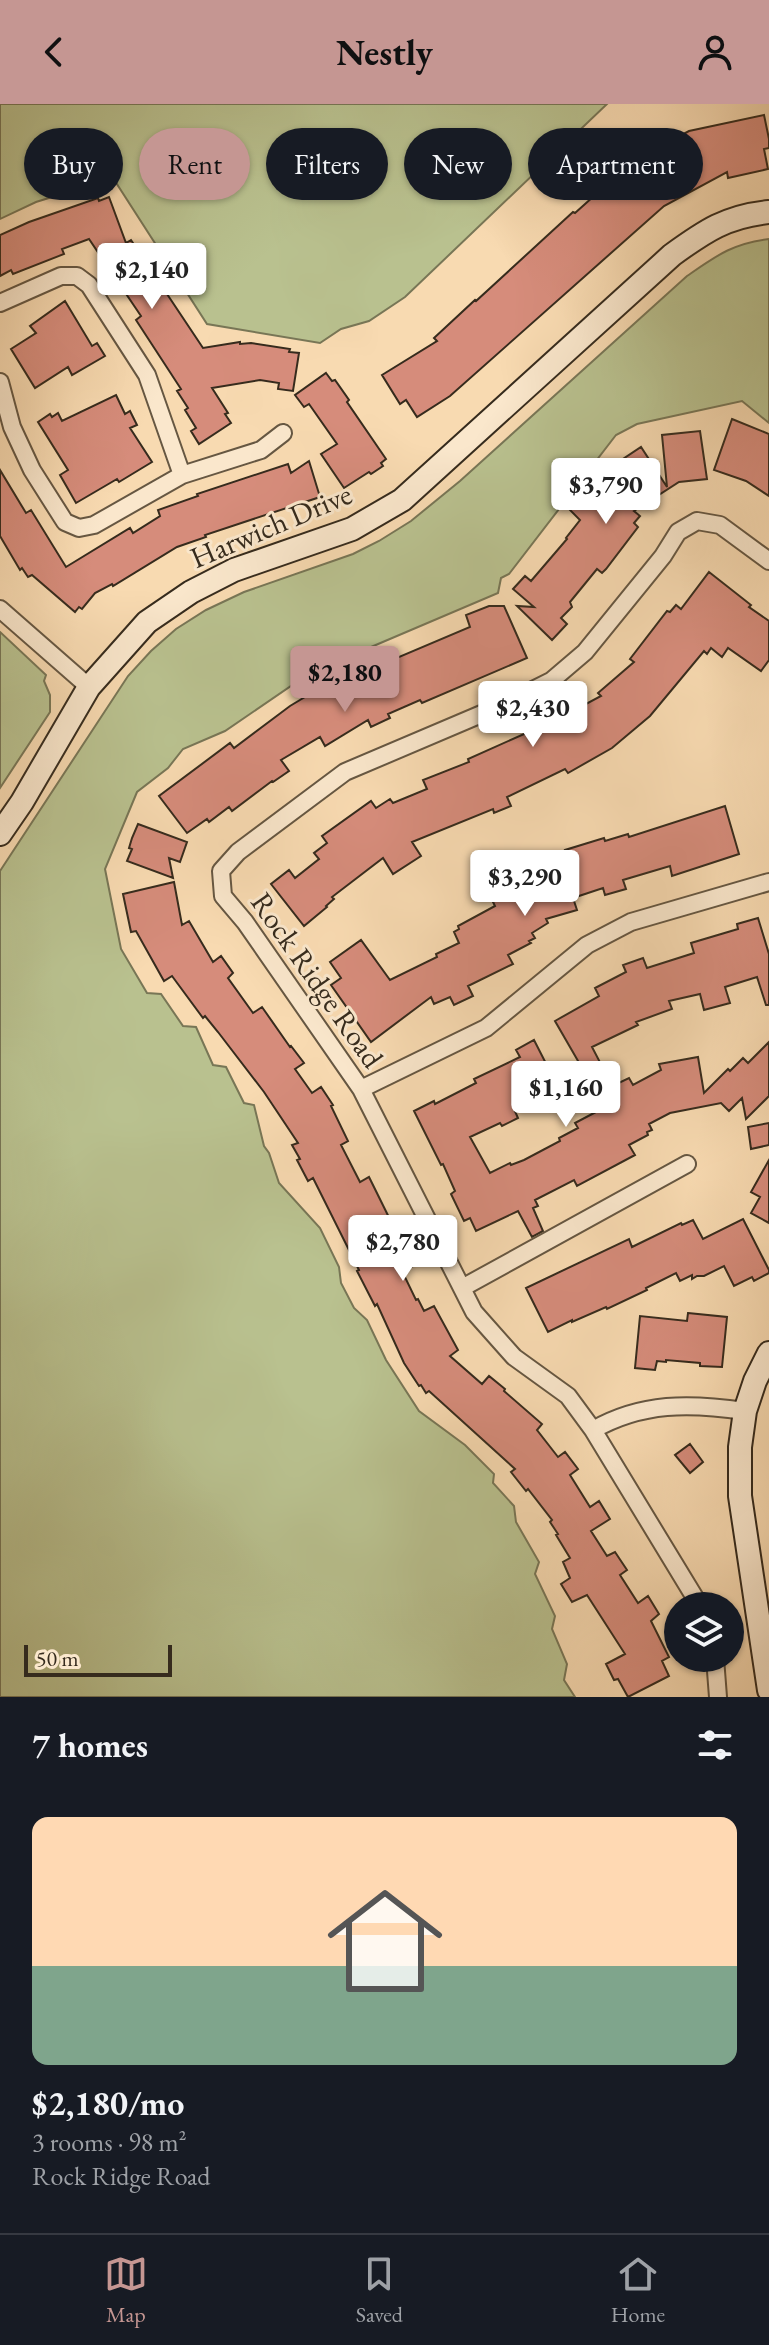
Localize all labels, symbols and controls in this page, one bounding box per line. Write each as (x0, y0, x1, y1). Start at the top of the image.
text: Nestly (336, 29, 433, 76)
icon: back (32, 30, 76, 74)
icon: person (693, 30, 737, 74)
chip: Buy (24, 128, 123, 200)
chip: Rent (139, 128, 250, 200)
chip: Filters (266, 128, 388, 200)
chip: New (404, 128, 512, 200)
chip: Apartment (528, 128, 703, 200)
pin: $2,140 (87, 243, 217, 311)
text: $2,140 (115, 252, 189, 286)
pin: $3,790 (541, 458, 671, 526)
text: $3,790 (569, 467, 643, 501)
street label: Harwich Drive (184, 474, 358, 577)
pin: $2,180 (280, 646, 410, 714)
text: $2,180 (308, 655, 382, 689)
pin: $2,430 (468, 681, 598, 749)
text: $2,430 (496, 690, 570, 724)
pin: $3,290 (460, 850, 590, 918)
text: $3,290 (488, 859, 562, 893)
street label: Rock Ridge Road (242, 884, 393, 1076)
pin: $1,160 (501, 1061, 631, 1129)
text: $1,160 (529, 1070, 603, 1104)
pin: $2,780 (338, 1215, 468, 1283)
text: $2,780 (366, 1224, 440, 1258)
map controls (664, 1592, 744, 1672)
button: layers (664, 1592, 744, 1672)
scale bar (24, 1641, 172, 1677)
text: 50 m (36, 1644, 79, 1673)
text: 7 homes (32, 1723, 148, 1767)
icon: filters (693, 1723, 737, 1767)
icon: home (313, 1869, 457, 2013)
text: $2,180/mo (32, 2081, 184, 2125)
text: 3 rooms · 98 m² (32, 2125, 187, 2159)
text: Rock Ridge Road (32, 2159, 211, 2193)
tab: Map (104, 2252, 148, 2329)
tab: Saved (356, 2252, 403, 2329)
tab: Home (611, 2252, 665, 2329)

